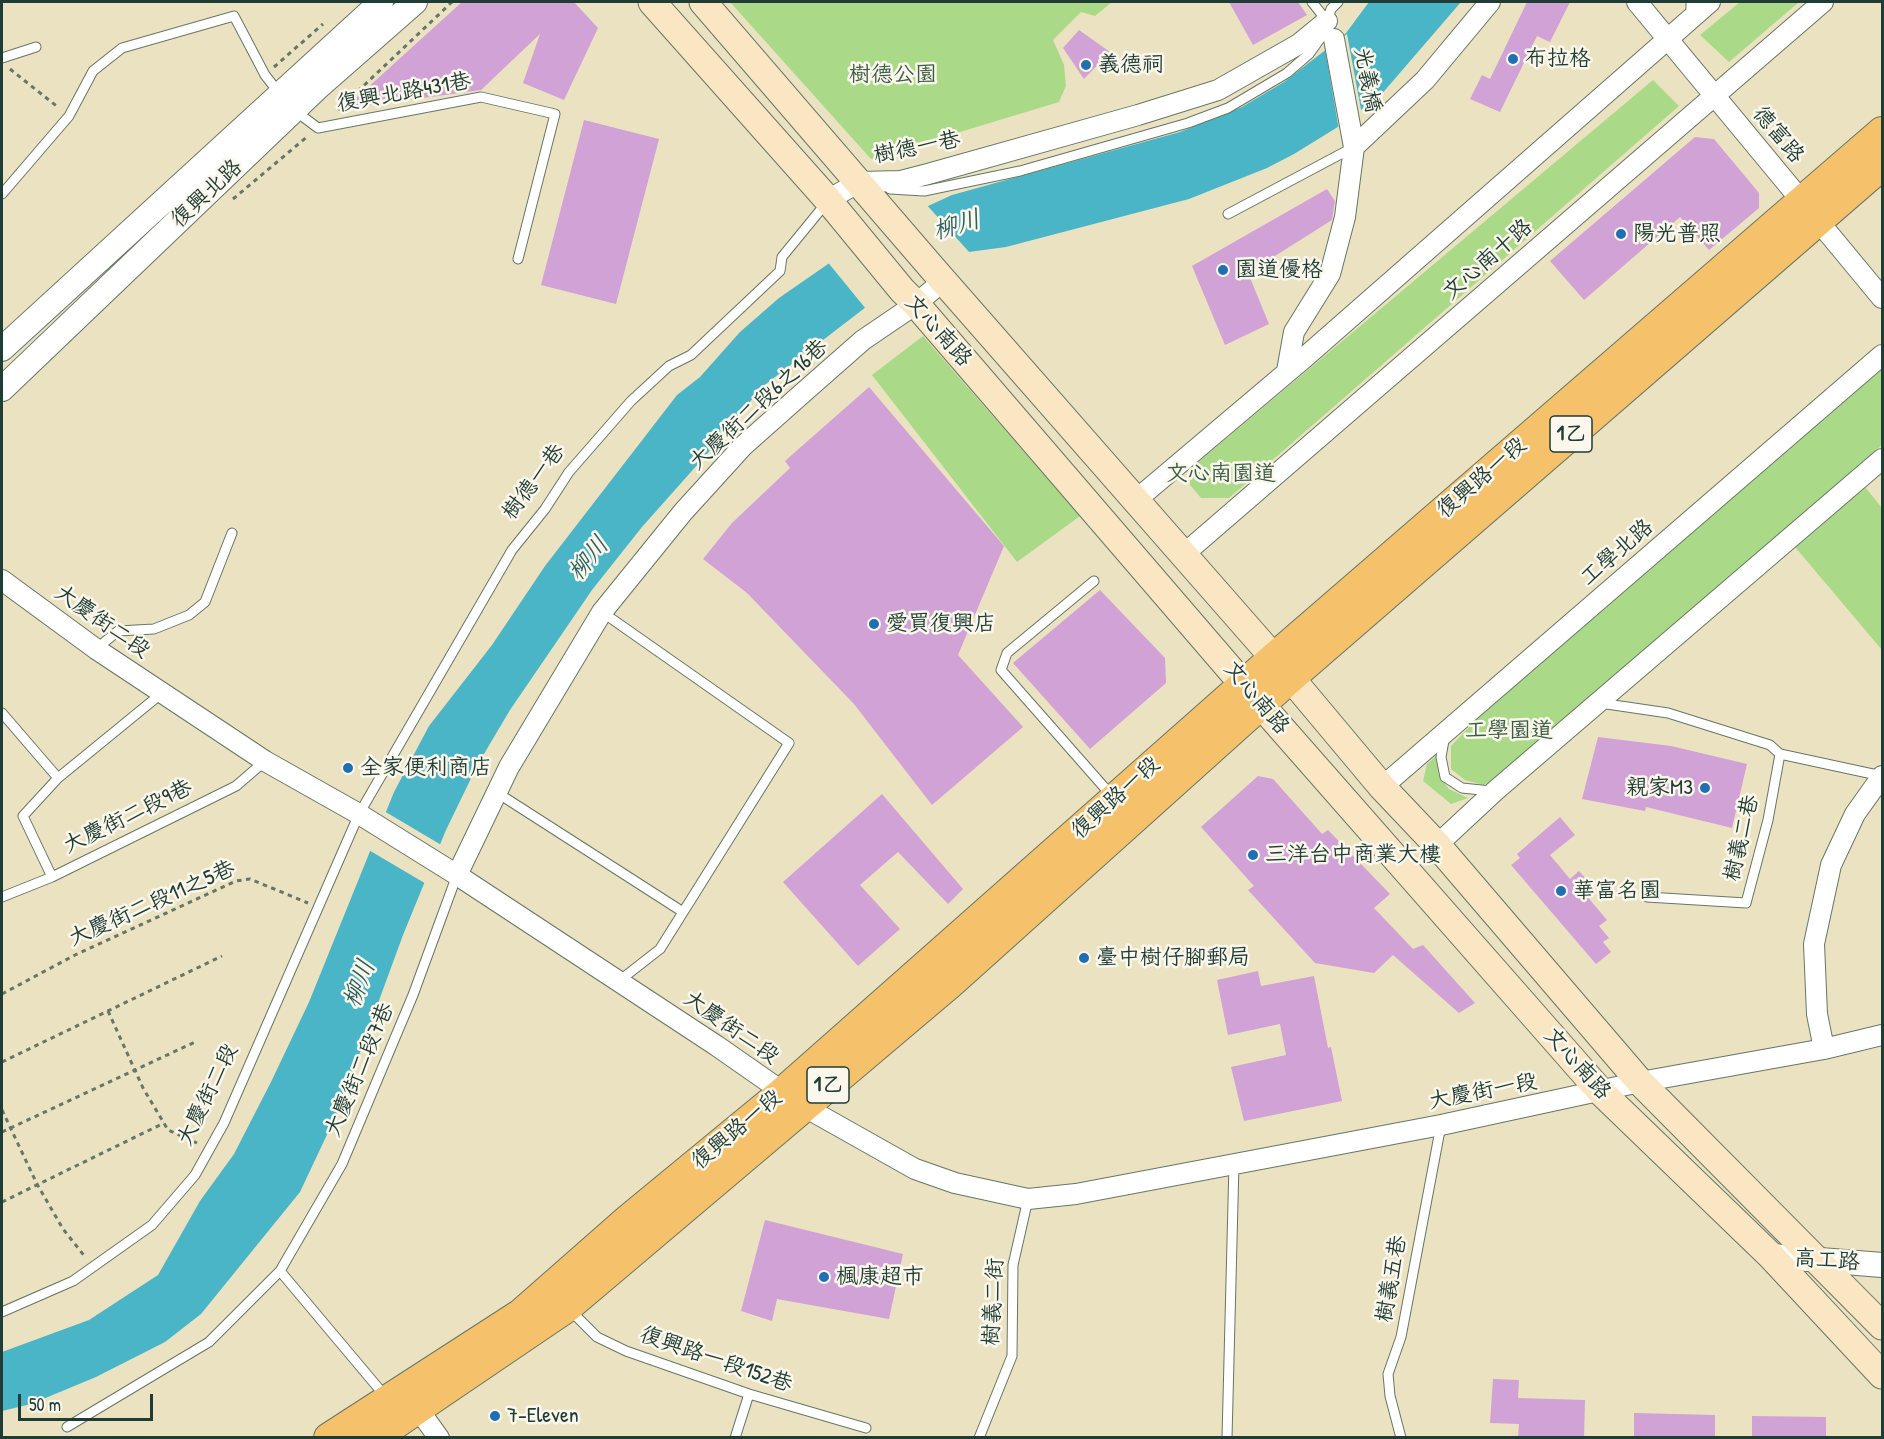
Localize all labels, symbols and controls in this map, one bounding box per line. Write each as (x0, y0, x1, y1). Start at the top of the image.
street label: 光義橋 (1348, 45, 1386, 115)
place label: 布拉格 (1525, 46, 1591, 72)
place label: 義德祠 (1098, 52, 1164, 78)
marker: 布拉格 (1506, 52, 1520, 66)
marker: 義德祠 (1079, 58, 1093, 72)
park label: 樹德公園 (849, 62, 937, 88)
street label: 復興北路431巷 (335, 68, 473, 118)
street label: 德富路 (1747, 101, 1809, 169)
street label: 樹德一巷 (871, 127, 963, 169)
street label: 復興北路 (166, 154, 248, 234)
water label: 柳川 (930, 206, 984, 246)
street label: 文心南十路 (1438, 214, 1538, 306)
place label: 陽光普照 (1633, 221, 1721, 247)
marker: 陽光普照 (1614, 227, 1628, 241)
place label: 園道優格 (1235, 257, 1323, 283)
marker: 園道優格 (1216, 263, 1230, 277)
street label: 文心南路 (899, 289, 977, 373)
street label: 大慶街二段6之16巷 (684, 334, 834, 476)
road number: 1乙 (1550, 416, 1592, 452)
street label: 復興路一段 (1432, 432, 1532, 524)
street label: 樹德一巷 (497, 439, 571, 525)
park label: 文心南園道 (1166, 461, 1276, 487)
street label: 工學北路 (1575, 514, 1659, 592)
water label: 柳川 (563, 531, 615, 587)
street label: 大慶街二段 (49, 580, 155, 664)
place label: 愛買復興店 (886, 611, 996, 637)
marker: 愛買復興店 (867, 617, 881, 631)
street label: 文心南路 (1218, 656, 1294, 740)
park label: 工學園道 (1465, 718, 1553, 744)
street label: 復興路一段 (1066, 751, 1166, 845)
place label: 全家便利商店 (360, 755, 492, 781)
marker: 全家便利商店 (341, 761, 355, 775)
street label: 大慶街二段9巷 (59, 774, 197, 860)
place label: 親家M3 (1626, 775, 1693, 801)
marker: 親家M3 (1698, 781, 1712, 795)
street label: 樹義二巷 (1719, 792, 1765, 884)
place label: 三洋台中商業大樓 (1265, 842, 1441, 868)
marker: 三洋台中商業大樓 (1246, 848, 1260, 862)
street label: 大慶街二段11之5巷 (65, 855, 239, 953)
place label: 華富名園 (1573, 878, 1661, 904)
marker: 華富名園 (1554, 884, 1568, 898)
place label: 臺中樹仔腳郵局 (1096, 945, 1250, 971)
marker: 臺中樹仔腳郵局 (1077, 951, 1091, 965)
water label: 柳川 (338, 956, 382, 1012)
street label: 大慶街二段 (678, 986, 784, 1070)
street label: 大慶街二段7巷 (320, 999, 400, 1141)
street label: 文心南路 (1538, 1022, 1616, 1106)
street label: 大慶街二段 (172, 1040, 244, 1150)
road number: 1乙 (807, 1067, 849, 1103)
street label: 大慶街一段 (1426, 1069, 1540, 1115)
street label: 復興路一段 (686, 1085, 788, 1175)
street label: 樹義五巷 (1371, 1233, 1413, 1325)
street label: 高工路 (1793, 1246, 1861, 1276)
street label: 樹義二街 (979, 1257, 1009, 1347)
place label: 楓康超市 (836, 1264, 924, 1290)
marker: 楓康超市 (817, 1270, 831, 1284)
street label: 復興路一段152巷 (636, 1322, 796, 1398)
scale bar (21, 1382, 156, 1420)
text: 50 m (29, 1392, 61, 1417)
place label: 7-Eleven (507, 1403, 579, 1429)
marker: 7-Eleven (488, 1409, 502, 1423)

